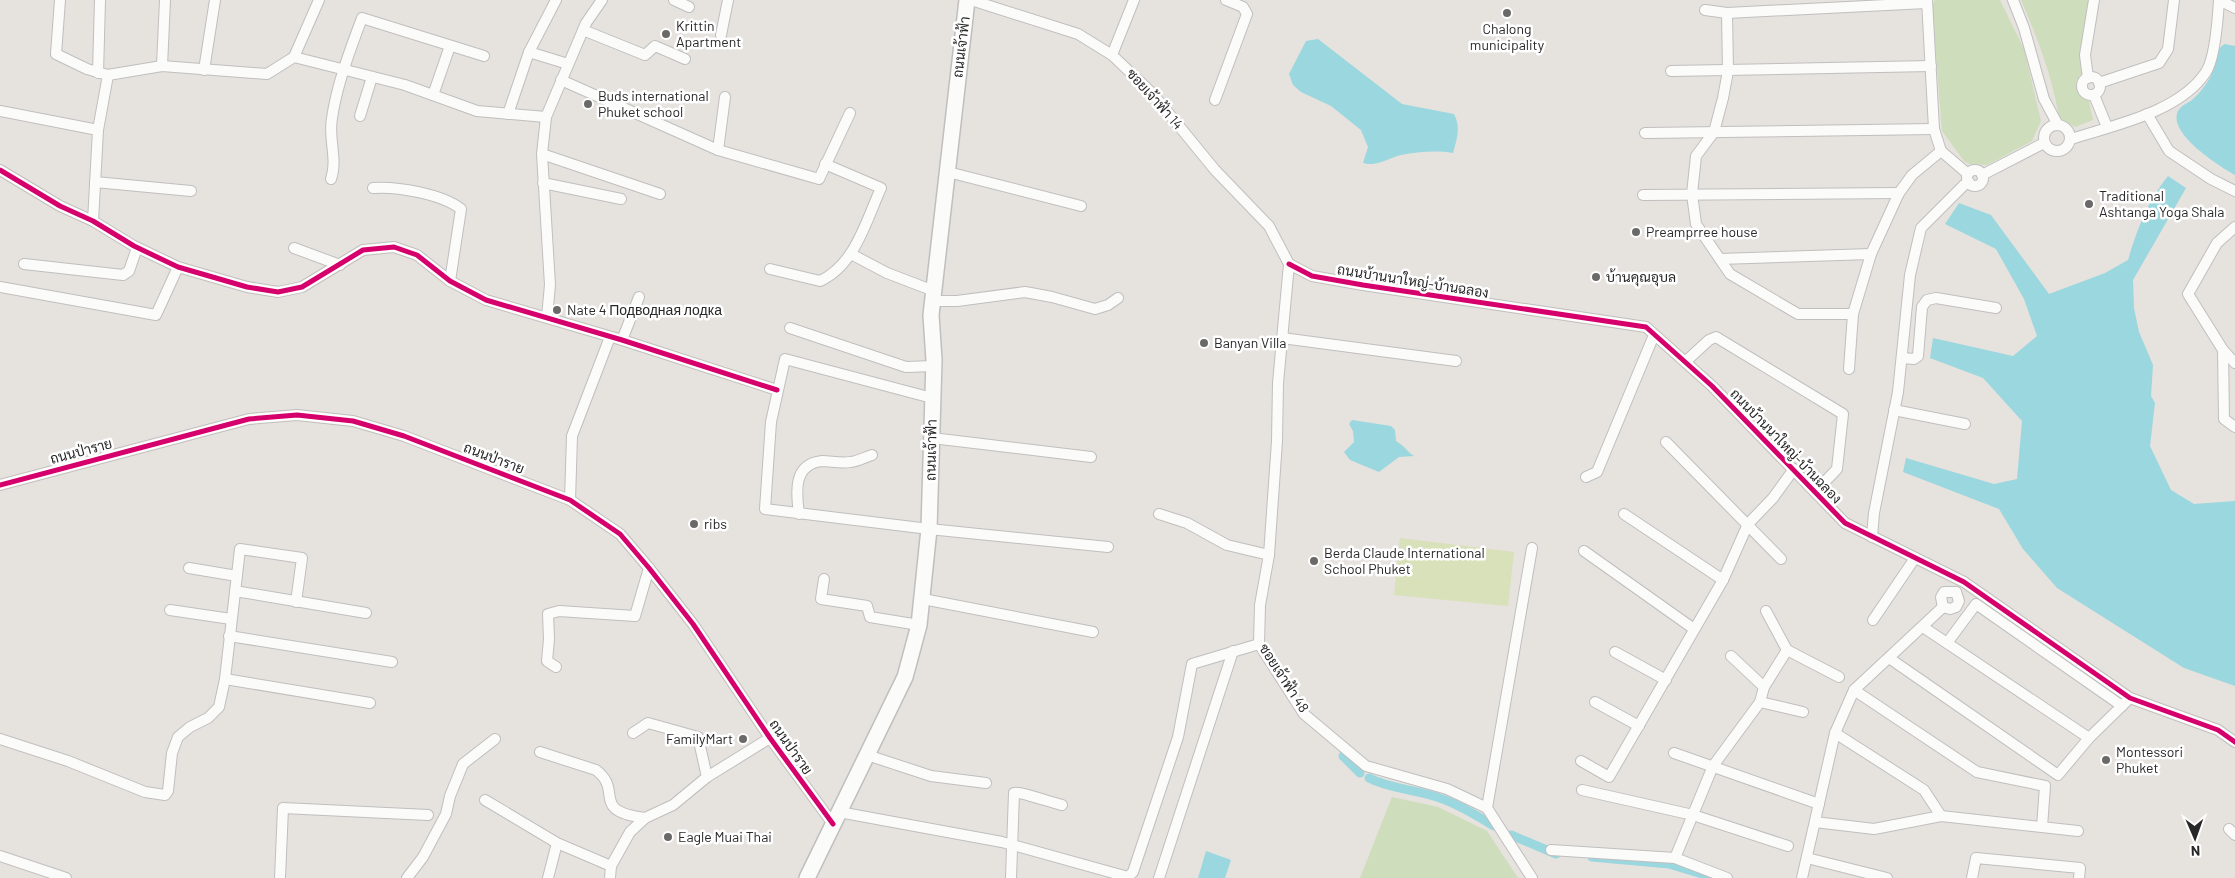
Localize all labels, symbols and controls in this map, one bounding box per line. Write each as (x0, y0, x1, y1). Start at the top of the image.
marker: Chalong municipality (1501, 7, 1513, 19)
street label: ถนนเจ้าฟ้า (948, 15, 973, 79)
place label: Krittin Apartment (676, 17, 741, 50)
place label: Chalong municipality (1470, 20, 1545, 53)
marker: Krittin Apartment (660, 28, 672, 40)
street label: ซอยเจ้าฟ้า 14 (1124, 65, 1187, 133)
place label: Buds international Phuket school (598, 87, 709, 120)
marker: Buds international Phuket school (582, 98, 594, 110)
place label: Traditional Ashtanga Yoga Shala (2099, 187, 2224, 220)
marker: Traditional Ashtanga Yoga Shala (2083, 198, 2095, 210)
place label: Preamprree house (1646, 223, 1758, 240)
marker: Preamprree house (1630, 226, 1642, 238)
street label: ถนนบ้านนาใหญ่-บ้านฉลอง (1336, 260, 1490, 302)
place label: บ้านคุณอุบล (1606, 268, 1676, 287)
marker: บ้านคุณอุบล (1590, 271, 1602, 283)
place label: Nate 4 Подводная лодка (567, 301, 722, 318)
marker: Nate 4 Подводная лодка (551, 304, 563, 316)
place label: Banyan Villa (1214, 334, 1286, 351)
marker: Banyan Villa (1198, 337, 1210, 349)
street label: ถนนบ้านนาใหญ่-บ้านฉลอง (1726, 385, 1846, 507)
street label: ถนนเจ้าฟ้า (921, 419, 940, 481)
street label: ถนนป่าราย (48, 434, 114, 467)
street label: ถนนป่าราย (461, 438, 527, 477)
place label: ribs (704, 515, 727, 532)
marker: ribs (688, 518, 700, 530)
place label: Berda Claude International School Phuket (1324, 544, 1485, 577)
marker: Berda Claude International School Phuket (1308, 555, 1320, 567)
street label: ซอยเจ้าฟ้า 48 (1256, 640, 1313, 715)
street label: ถนนป่าราย (766, 716, 817, 778)
place label: FamilyMart (666, 730, 733, 747)
marker: FamilyMart (737, 733, 749, 745)
place label: Montessori Phuket (2116, 743, 2183, 776)
marker: Montessori Phuket (2100, 754, 2112, 766)
north arrow (2170, 813, 2220, 863)
place label: Eagle Muai Thai (678, 828, 772, 845)
marker: Eagle Muai Thai (662, 831, 674, 843)
text: N (2191, 843, 2200, 860)

